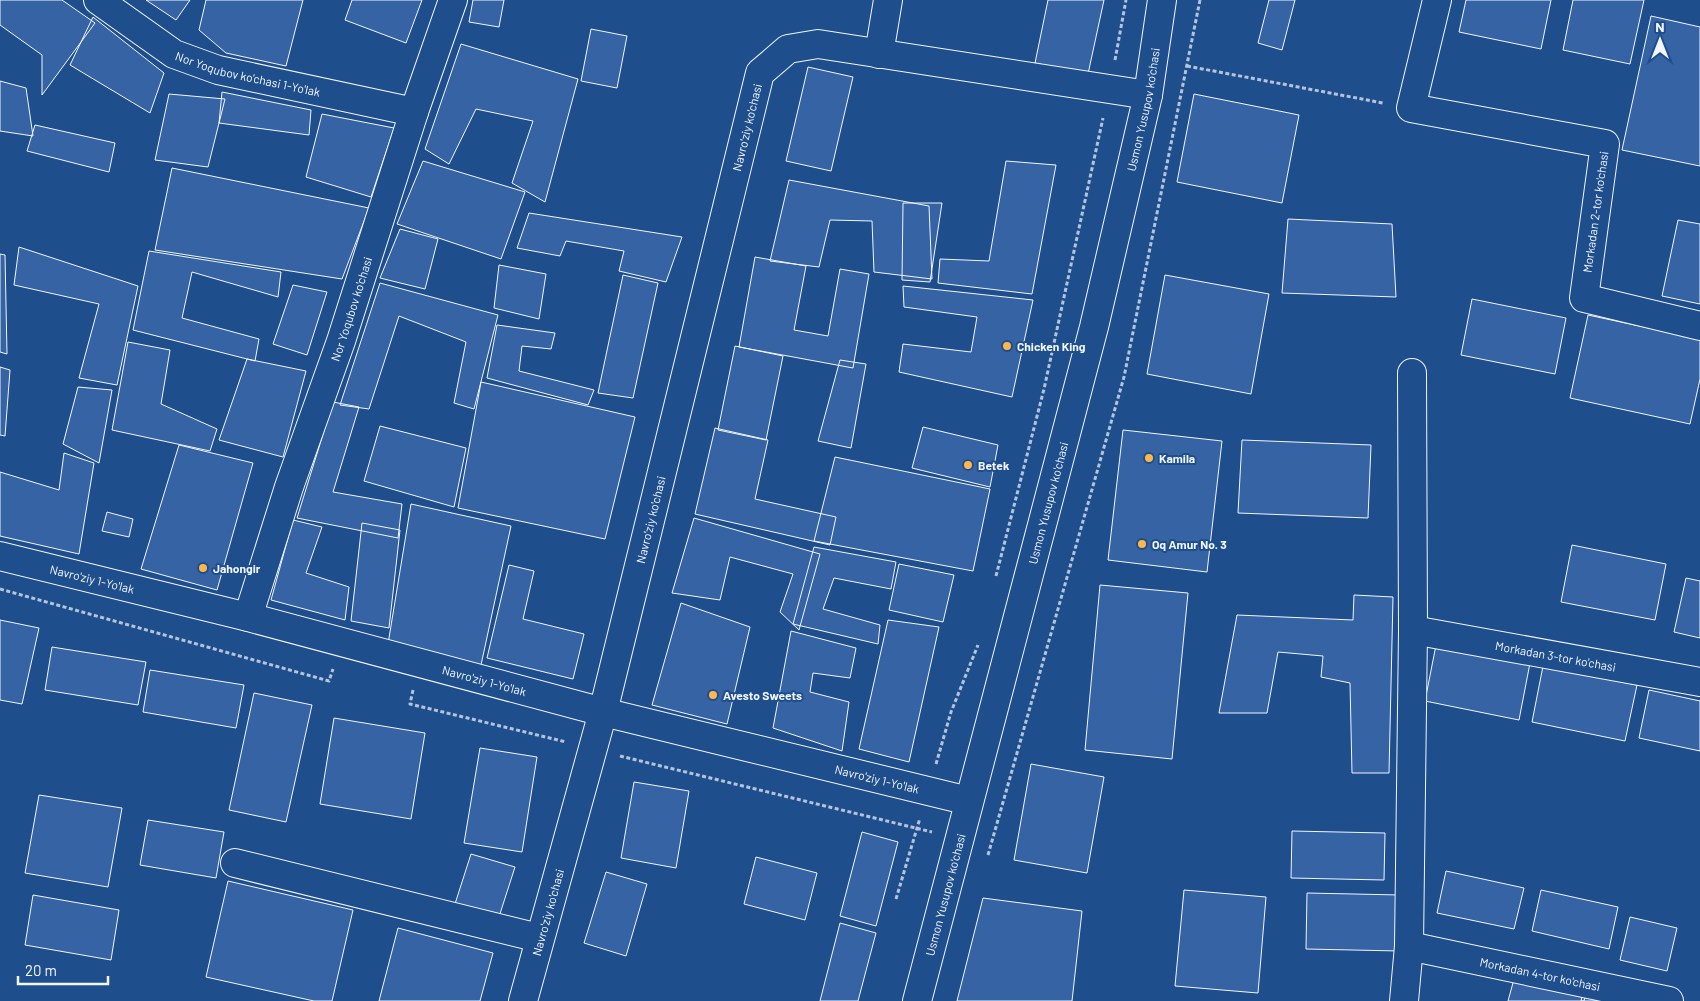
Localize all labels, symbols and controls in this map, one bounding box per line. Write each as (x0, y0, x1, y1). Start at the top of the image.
north arrow (1635, 15, 1685, 65)
text: N (1655, 18, 1665, 35)
street label: Usmon Yusupov ko'chasi (1124, 47, 1162, 173)
street label: Nor Yoqubov ko'chasi 1-Yo'lak (174, 48, 322, 99)
street label: Navro'ziy ko'chasi (729, 82, 764, 172)
street label: Morkadan 2-tor ko'chasi (1580, 150, 1610, 274)
street label: Nor Yoqubov ko'chasi (327, 255, 374, 363)
place label: Chicken King (1017, 339, 1086, 353)
marker: Chicken King (1001, 340, 1013, 352)
street label: Usmon Yusupov ko'chasi (1025, 440, 1071, 566)
place label: Kamila (1159, 451, 1195, 465)
marker: Kamila (1143, 452, 1155, 464)
place label: Betek (978, 458, 1010, 472)
marker: Betek (962, 459, 974, 471)
street label: Navro'ziy ko'chasi (633, 474, 668, 565)
place label: Oq Amur No. 3 (1152, 537, 1227, 551)
marker: Oq Amur No. 3 (1136, 538, 1148, 550)
place label: Jahongir (213, 561, 261, 575)
street label: Navro'ziy 1-Yo'lak (49, 562, 136, 596)
marker: Jahongir (197, 562, 209, 574)
street label: Morkadan 3-tor ko'chasi (1494, 638, 1617, 674)
street label: Navro'ziy 1-Yo'lak (441, 662, 528, 698)
place label: Avesto Sweets (723, 688, 802, 702)
marker: Avesto Sweets (707, 689, 719, 701)
street label: Navro'ziy 1-Yo'lak (833, 762, 921, 796)
street label: Usmon Yusupov ko'chasi (922, 832, 968, 957)
street label: Navro'ziy ko'chasi (529, 867, 566, 957)
scale bar (18, 954, 108, 986)
street label: Morkadan 4-tor ko'chasi (1479, 954, 1602, 993)
text: 20 m (25, 961, 57, 979)

